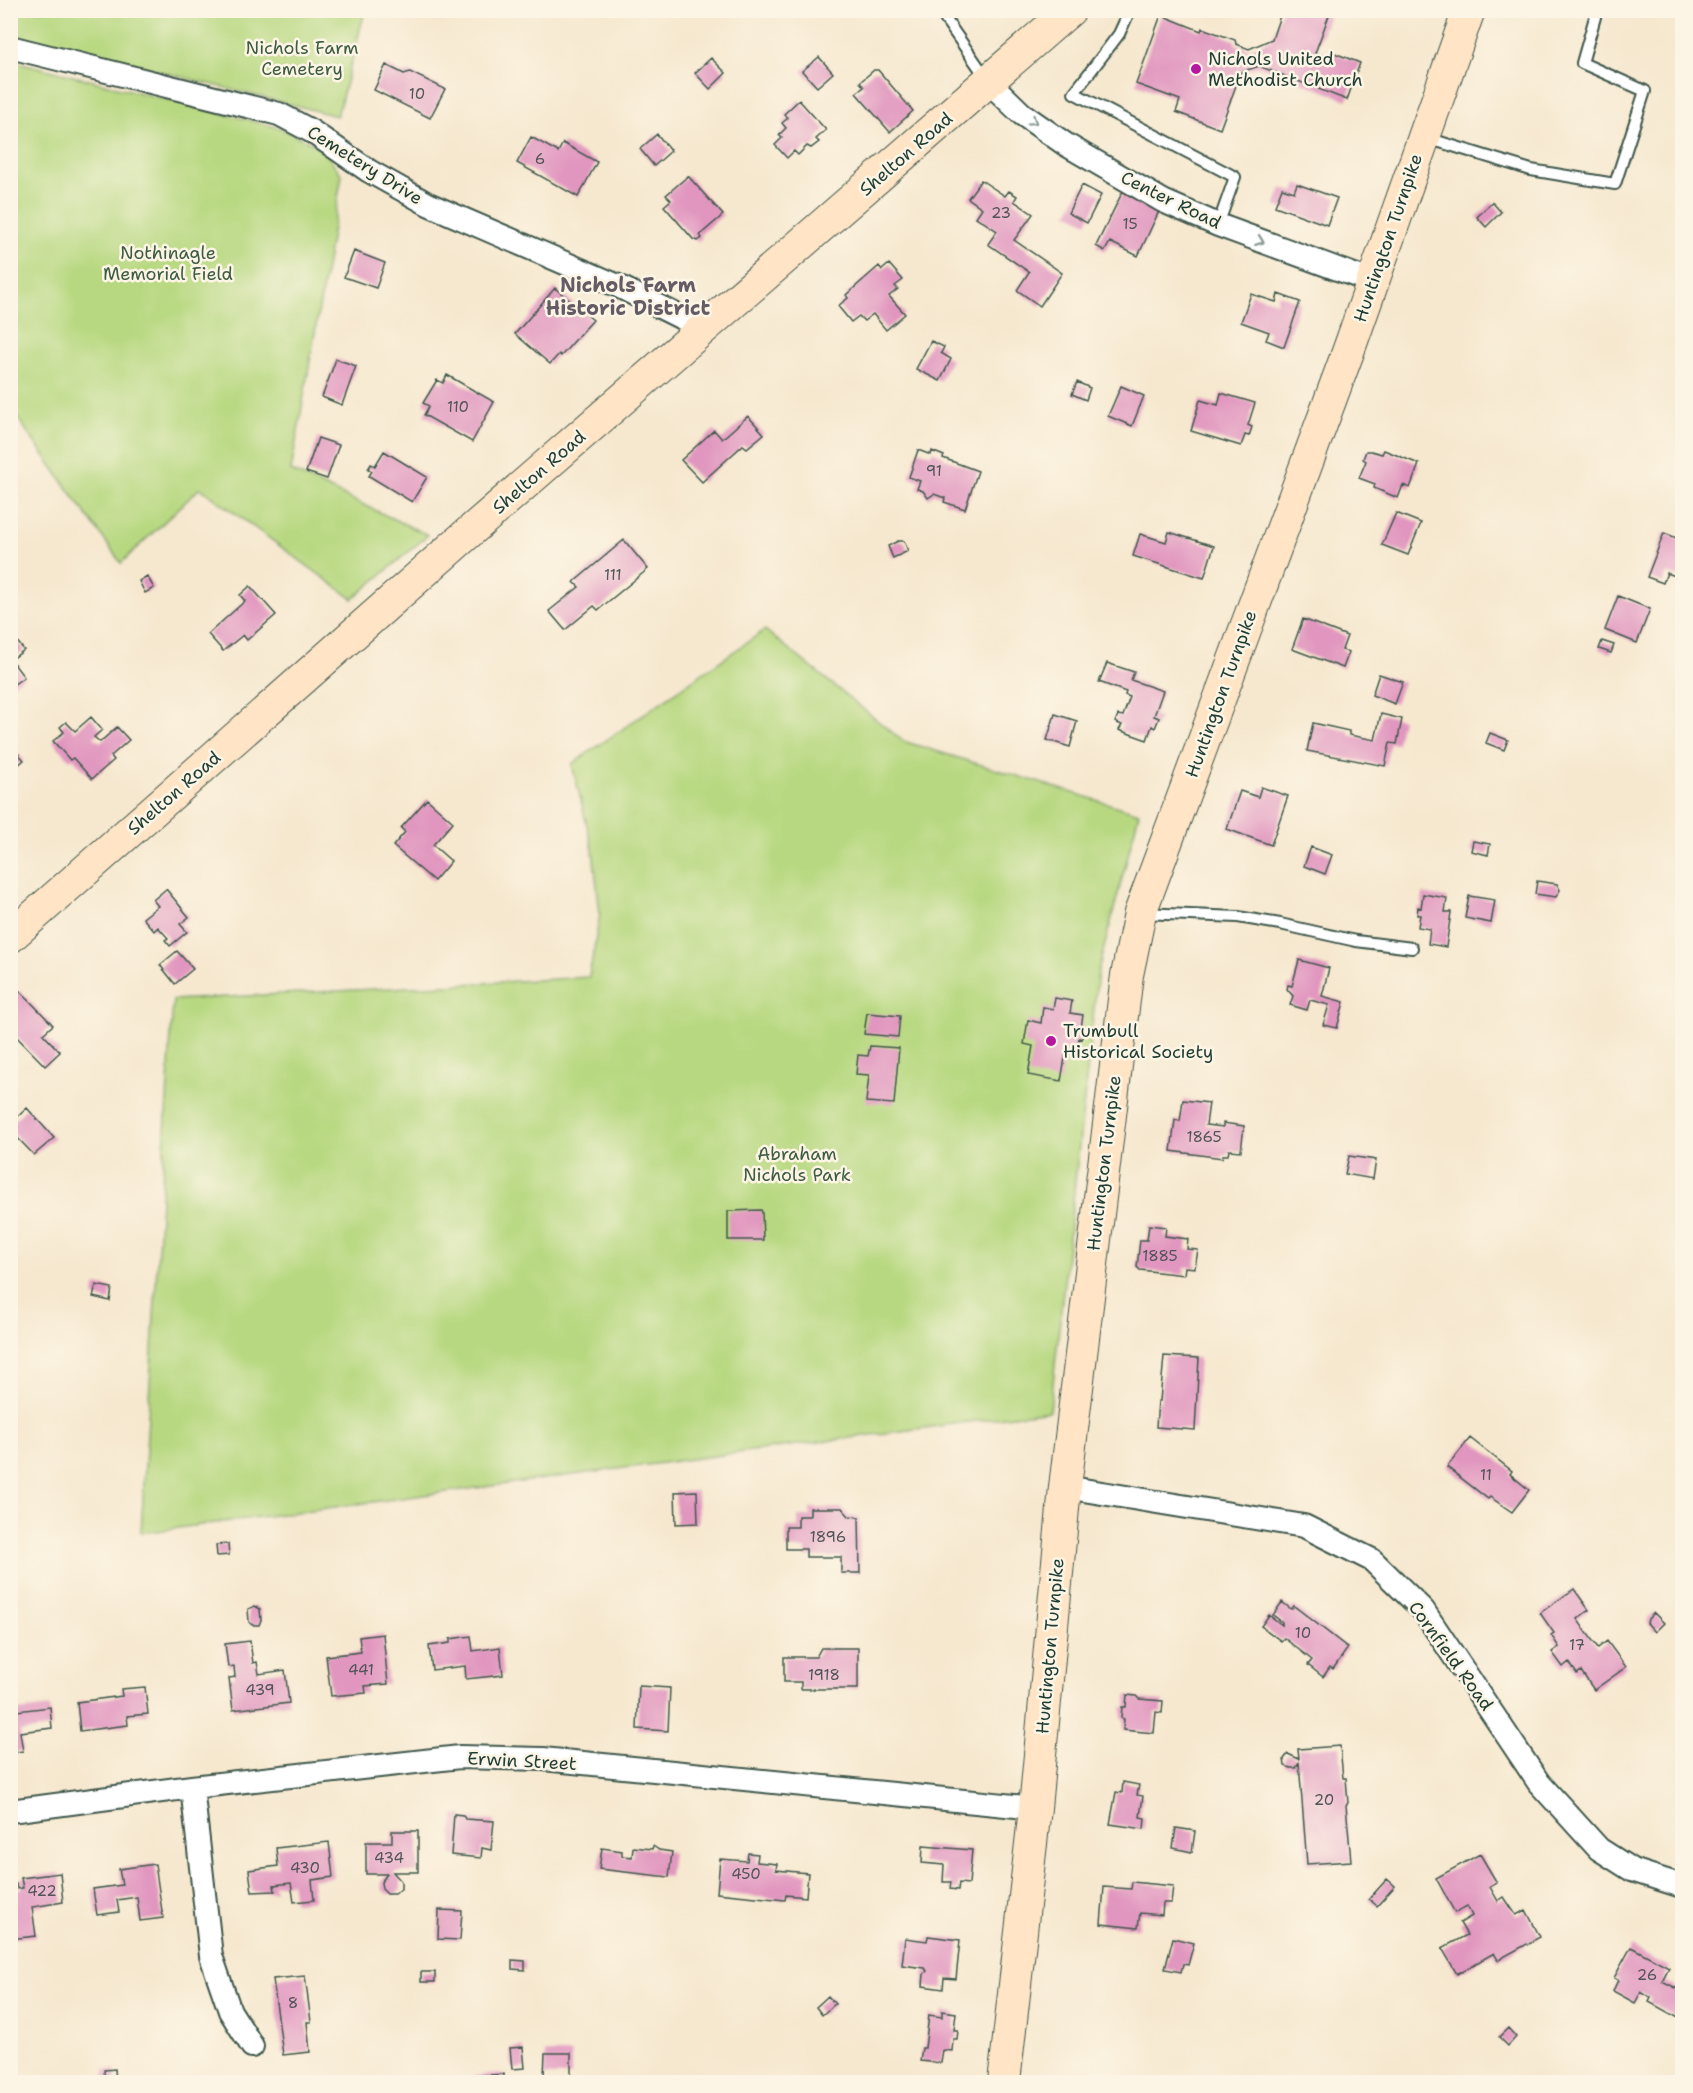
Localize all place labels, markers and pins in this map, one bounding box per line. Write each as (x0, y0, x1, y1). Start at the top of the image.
place label: Nichols United Methodist Church (1208, 47, 1363, 92)
marker: Nichols United Methodist Church (1189, 62, 1203, 76)
place label: Trumbull Historical Society (1063, 1019, 1213, 1064)
marker: Trumbull Historical Society (1044, 1034, 1058, 1048)

